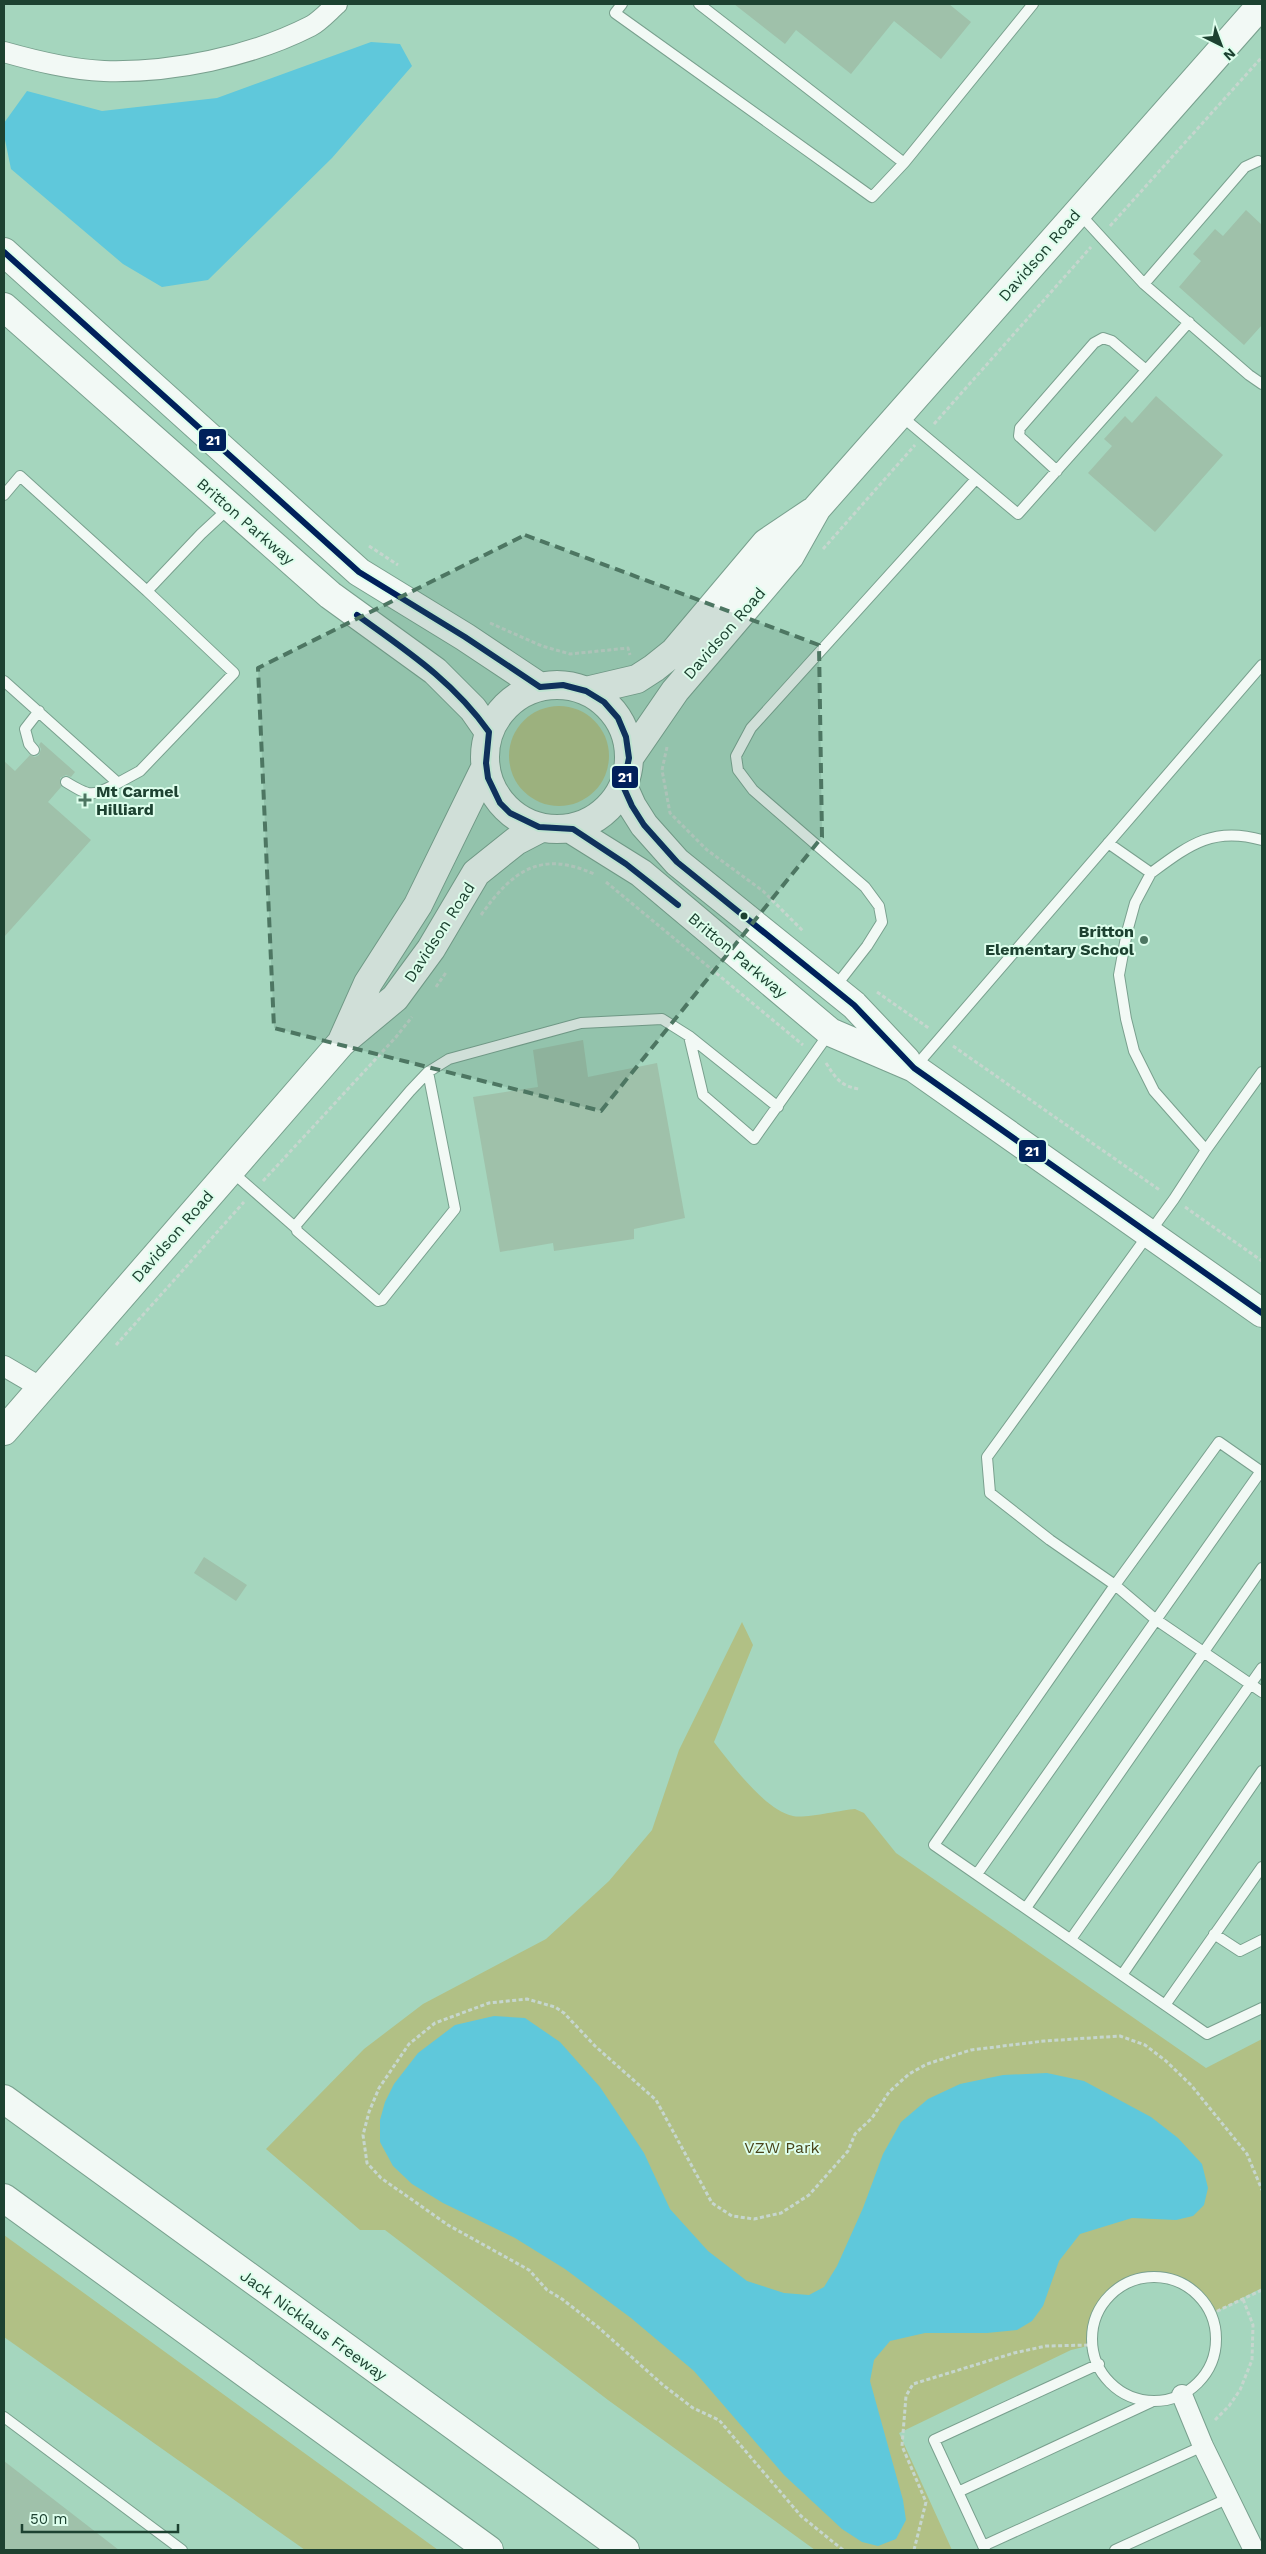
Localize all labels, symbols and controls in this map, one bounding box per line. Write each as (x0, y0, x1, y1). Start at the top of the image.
north arrow (1196, 20, 1246, 70)
text: N (1220, 45, 1239, 64)
street label: Davidson Road (994, 206, 1084, 305)
line badge: 21 (198, 428, 227, 452)
text: 21 (206, 432, 220, 448)
street label: Britton Parkway (193, 474, 299, 569)
street label: Davidson Road (679, 584, 769, 683)
line badge: 21 (611, 765, 639, 789)
text: 21 (618, 769, 632, 785)
place label: Mt Carmel Hilliard (96, 782, 179, 819)
marker: Mt Carmel Hilliard (78, 793, 92, 807)
street label: Davidson Road (400, 879, 479, 986)
street label: Britton Parkway (684, 909, 791, 1003)
unlabelled marker (739, 911, 749, 921)
place label: Britton Elementary School (985, 922, 1135, 959)
marker: Britton Elementary School (1138, 934, 1150, 946)
line badge: 21 (1018, 1139, 1047, 1163)
text: 21 (1025, 1143, 1039, 1159)
street label: Davidson Road (127, 1187, 217, 1286)
park label: VZW Park (744, 2138, 820, 2157)
street label: Jack Nicklaus Freeway (237, 2266, 391, 2385)
scale bar (22, 2502, 179, 2534)
text: 50 m (30, 2510, 67, 2528)

